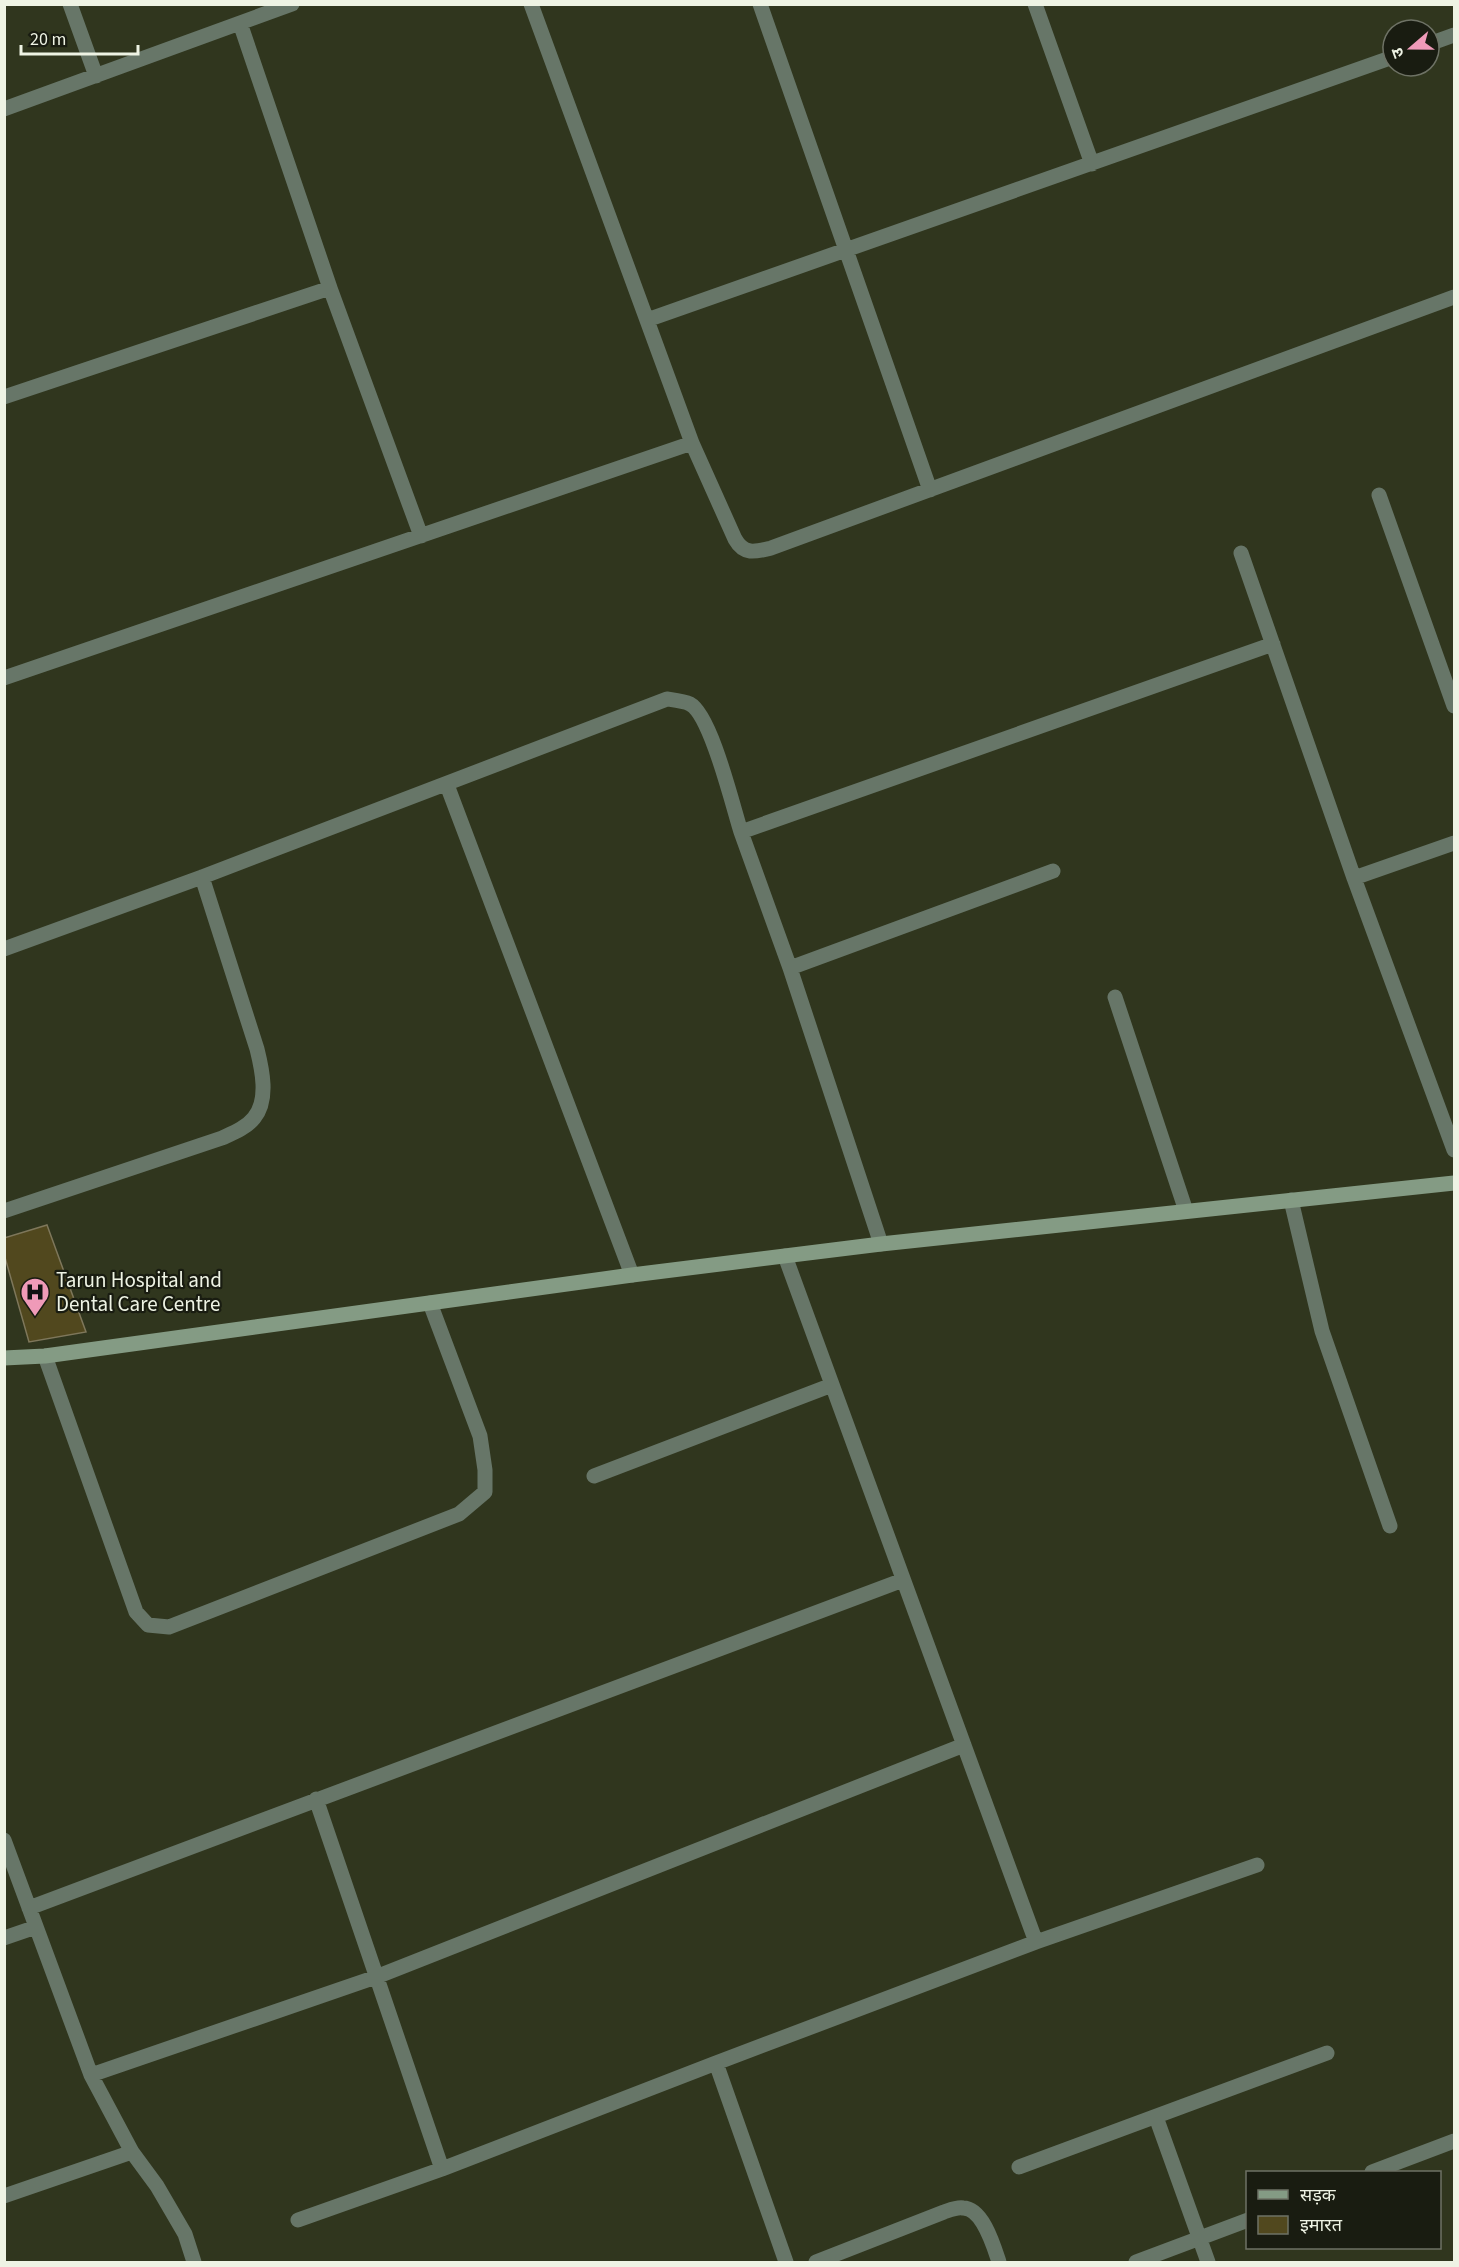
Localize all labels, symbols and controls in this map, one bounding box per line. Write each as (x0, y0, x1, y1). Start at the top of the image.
scale bar (21, 18, 138, 56)
north arrow (1381, 18, 1441, 78)
text: 20 m (30, 27, 66, 52)
text: उ (1386, 44, 1410, 61)
place label: Tarun Hospital and Dental Care Centre (56, 1265, 222, 1319)
hospital icon: Tarun Hospital and Dental Care Centre (19, 1276, 51, 1318)
legend (1246, 2171, 1441, 2249)
text: सड़क (1300, 2183, 1337, 2208)
text: इमारत (1300, 2213, 1343, 2238)

